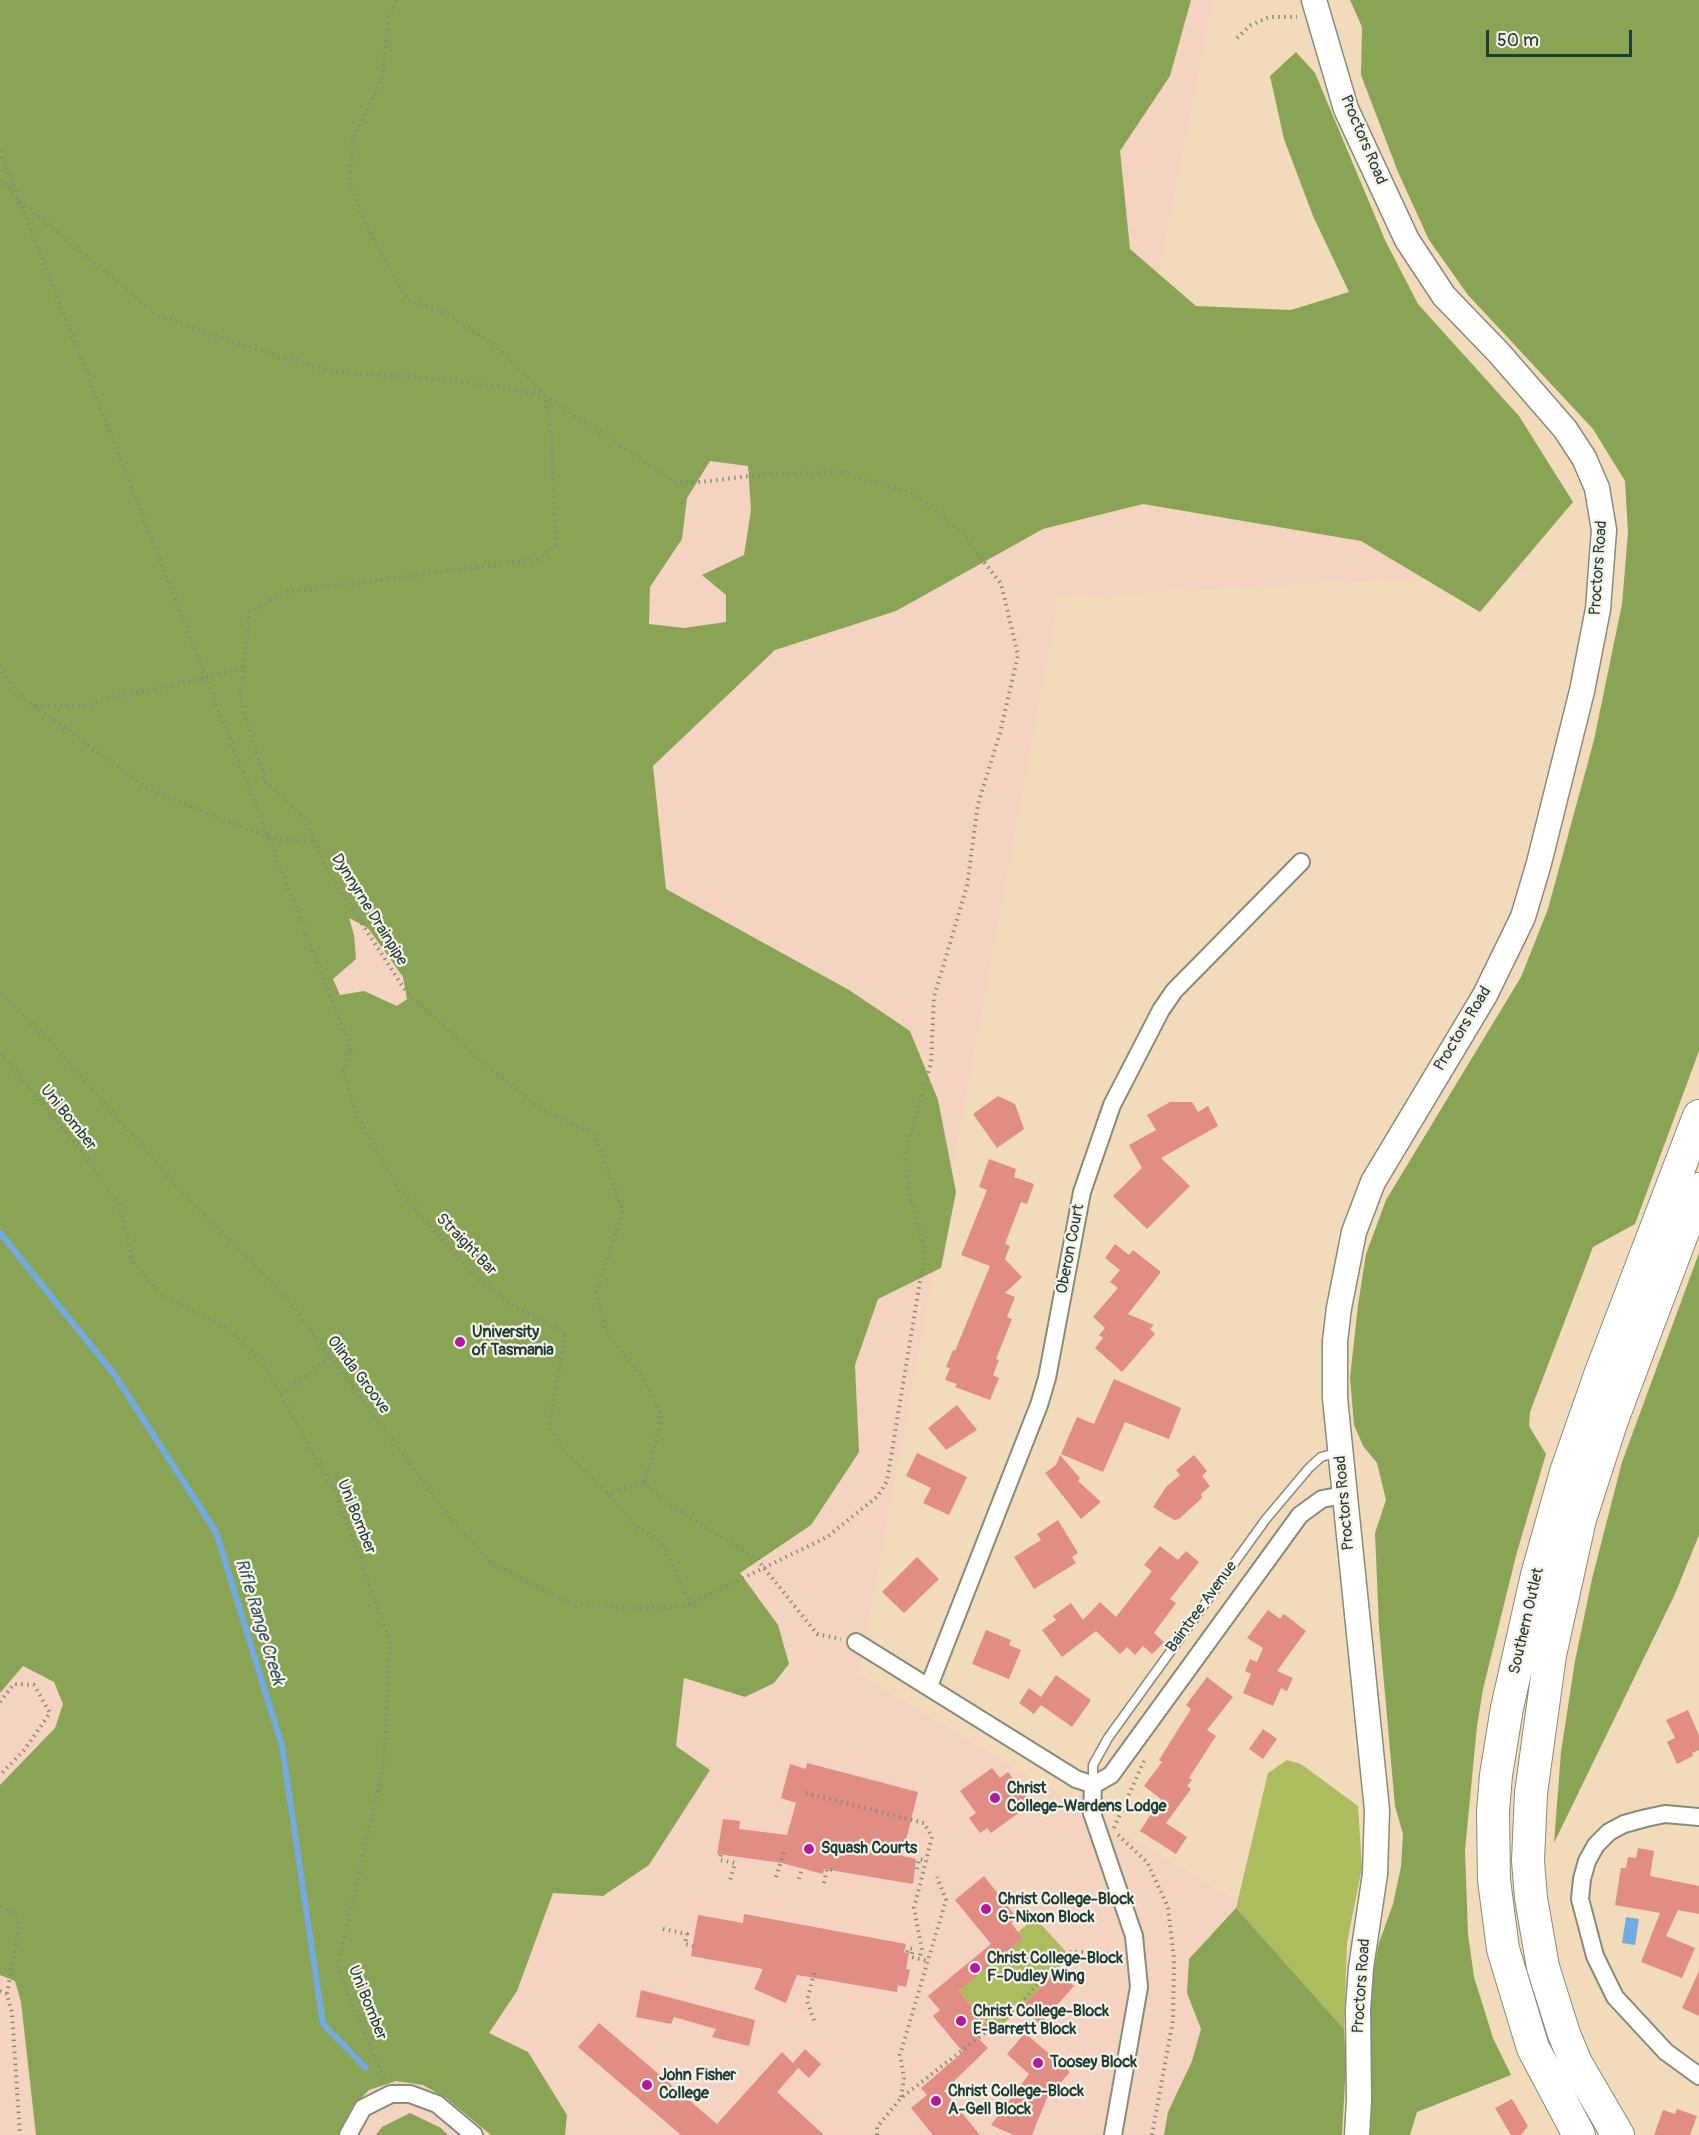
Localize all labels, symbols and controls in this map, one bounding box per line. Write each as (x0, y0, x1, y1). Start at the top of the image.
scale bar (1489, 18, 1634, 56)
text: 50 m (1497, 29, 1539, 52)
street label: Proctors Road (1336, 92, 1390, 188)
street label: Proctors Road (1586, 520, 1612, 616)
street label: Dynnyrne Drainpipe (327, 850, 411, 970)
street label: Proctors Road (1430, 983, 1496, 1075)
street label: Uni Bomber (36, 1081, 100, 1155)
street label: Oberon Court (1053, 1203, 1089, 1295)
street label: Straight Bar (431, 1210, 501, 1280)
place label: University of Tasmania (472, 1323, 554, 1361)
street label: Olinda Groove (322, 1332, 394, 1418)
marker: University of Tasmania (453, 1335, 467, 1349)
street label: Proctors Road (1331, 1455, 1359, 1551)
street label: Uni Bomber (332, 1477, 380, 1557)
water label: Rifle Range Creek (230, 1556, 288, 1688)
street label: Baintree Avenue (1162, 1558, 1242, 1656)
street label: Southern Outlet (1505, 1566, 1549, 1676)
place label: Christ College-Wardens Lodge (1007, 1779, 1166, 1817)
marker: Christ College-Wardens Lodge (988, 1791, 1002, 1805)
place label: Squash Courts (821, 1839, 917, 1859)
marker: Squash Courts (802, 1842, 816, 1856)
place label: Christ College-Block G-Nixon Block (998, 1890, 1134, 1928)
marker: Christ College-Block G-Nixon Block (979, 1902, 993, 1916)
street label: Proctors Road (1349, 1938, 1375, 2034)
place label: Christ College-Block F-Dudley Wing (987, 1949, 1123, 1987)
marker: Christ College-Block F-Dudley Wing (968, 1961, 982, 1975)
street label: Uni Bomber (343, 1963, 391, 2043)
place label: Christ College-Block E-Barrett Block (973, 2002, 1109, 2040)
marker: Christ College-Block E-Barrett Block (954, 2014, 968, 2028)
place label: Toosey Block (1050, 2053, 1137, 2073)
marker: Toosey Block (1031, 2056, 1045, 2070)
place label: John Fisher College (659, 2066, 736, 2104)
marker: John Fisher College (640, 2078, 654, 2092)
place label: Christ College-Block A-Gell Block (948, 2082, 1084, 2120)
marker: Christ College-Block A-Gell Block (929, 2094, 943, 2108)

